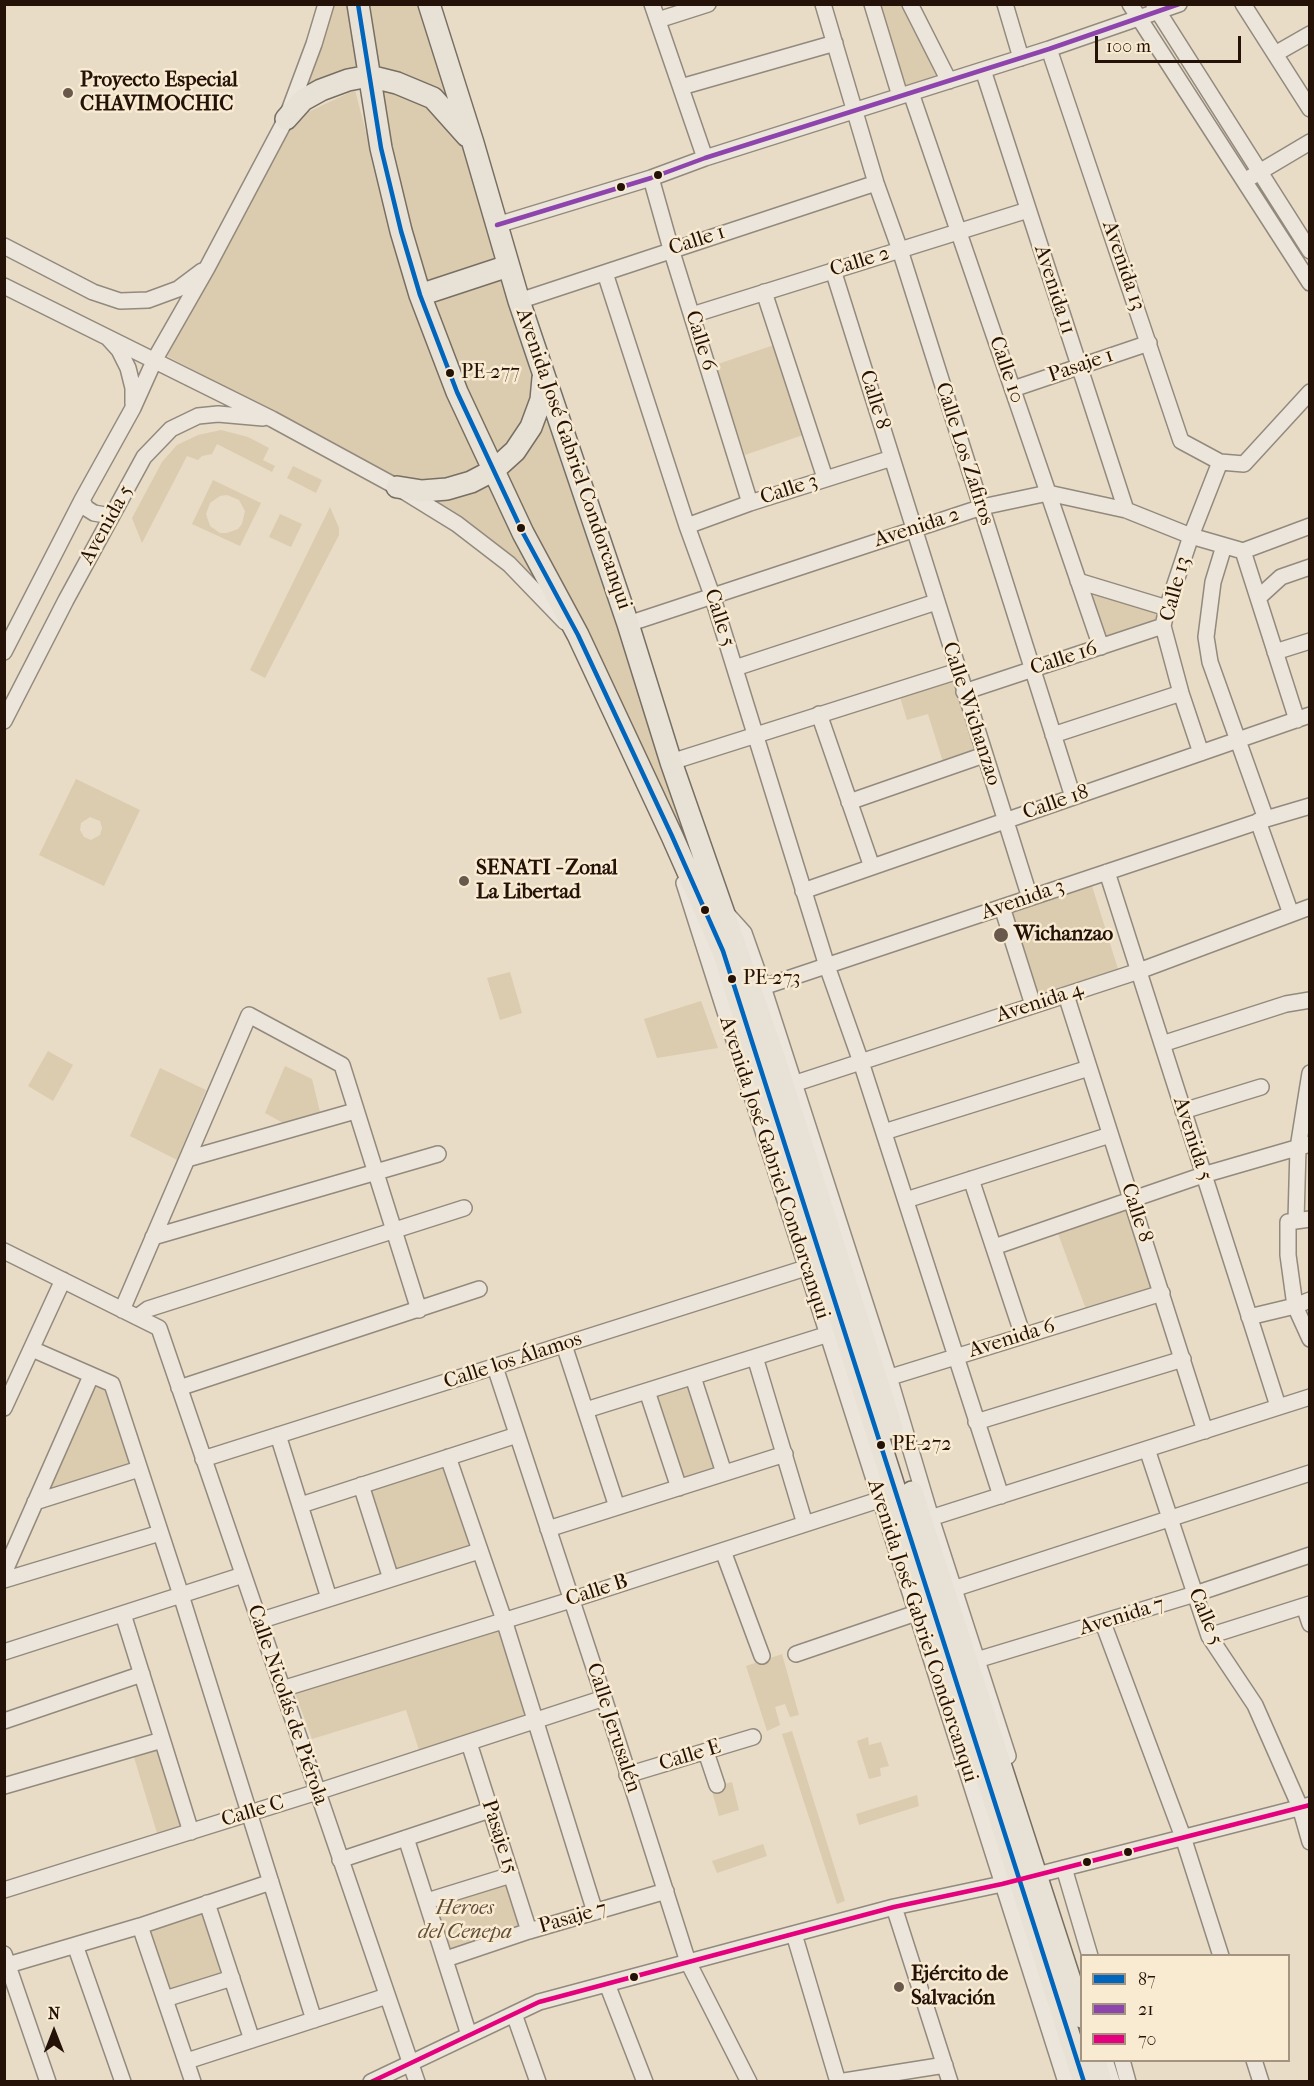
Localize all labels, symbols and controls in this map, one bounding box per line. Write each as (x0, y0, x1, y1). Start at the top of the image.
scale bar (1098, 24, 1244, 62)
text: 100 m (1106, 36, 1151, 57)
place label: Proyecto Especial CHAVIMOCHIC (80, 68, 238, 118)
marker: Proyecto Especial CHAVIMOCHIC (61, 86, 75, 100)
unlabelled marker (652, 169, 664, 181)
unlabelled marker (615, 181, 627, 193)
street label: Avenida 13 (1096, 218, 1150, 314)
street label: Calle 1 (666, 220, 728, 262)
street label: Calle 2 (827, 241, 893, 283)
street label: Avenida 11 (1028, 242, 1080, 338)
street label: Avenida José Gabriel Condorcanqui (510, 305, 636, 613)
street label: Calle 6 (679, 308, 721, 374)
street label: Calle 10 (983, 333, 1029, 407)
street label: Pasaje 1 (1045, 343, 1117, 389)
place label: PE-277 (461, 361, 520, 385)
marker: PE-277 (444, 367, 456, 379)
street label: Calle 8 (853, 367, 895, 433)
street label: Calle Los Zafiros (929, 379, 999, 529)
street label: Calle 3 (757, 469, 821, 511)
street label: Avenida 5 (75, 481, 139, 569)
street label: Avenida 2 (871, 502, 963, 554)
unlabelled marker (515, 522, 527, 534)
street label: Calle 13 (1155, 554, 1197, 624)
street label: Calle 5 (698, 586, 740, 650)
street label: Calle 16 (1027, 636, 1101, 682)
street label: Calle Wichanzao (936, 639, 1006, 789)
street label: Calle 18 (1020, 780, 1092, 826)
place label: SENATI - Zonal La Libertad (476, 856, 618, 906)
marker: SENATI - Zonal La Libertad (457, 874, 471, 888)
street label: Avenida 3 (978, 874, 1068, 926)
unlabelled marker (699, 904, 711, 916)
place label: Wichanzao (1014, 922, 1113, 948)
marker: Wichanzao (992, 926, 1010, 944)
place label: PE-273 (743, 967, 800, 991)
marker: PE-273 (726, 973, 738, 985)
street label: Avenida 4 (993, 977, 1087, 1029)
street label: Avenida José Gabriel Condorcanqui (713, 1013, 835, 1323)
street label: Avenida 5 (1167, 1094, 1217, 1184)
street label: Calle 8 (1115, 1180, 1157, 1246)
street label: Avenida 6 (966, 1314, 1058, 1364)
street label: Calle los Álamos (441, 1327, 585, 1395)
place label: PE-272 (892, 1433, 951, 1457)
marker: PE-272 (875, 1439, 887, 1451)
street label: Avenida José Gabriel Condorcanqui (861, 1476, 983, 1786)
street label: Calle B (563, 1569, 631, 1613)
street label: Calle 5 (1182, 1585, 1228, 1649)
street label: Avenida 7 (1076, 1592, 1168, 1642)
street label: Calle Nicolás de Piérola (241, 1602, 333, 1808)
street label: Calle Jerusalén (580, 1660, 646, 1796)
street label: Calle E (656, 1735, 724, 1777)
street label: Calle C (219, 1791, 287, 1833)
street label: Pasaje 15 (475, 1797, 523, 1877)
unlabelled marker (1122, 1846, 1134, 1858)
unlabelled marker (1081, 1856, 1093, 1868)
park label: Heroes del Cenepa (418, 1896, 512, 1946)
street label: Pasaje 7 (536, 1896, 610, 1940)
legend (1080, 1954, 1290, 2062)
place label: Ejército de Salvación (911, 1962, 1008, 2012)
text: 87 (1138, 1969, 1156, 1990)
unlabelled marker (628, 1971, 640, 1983)
marker: Ejército de Salvación (892, 1980, 906, 1994)
text: 21 (1138, 1999, 1154, 2020)
north arrow (24, 2002, 84, 2062)
text: N (48, 2004, 60, 2023)
text: 70 (1138, 2029, 1157, 2050)

